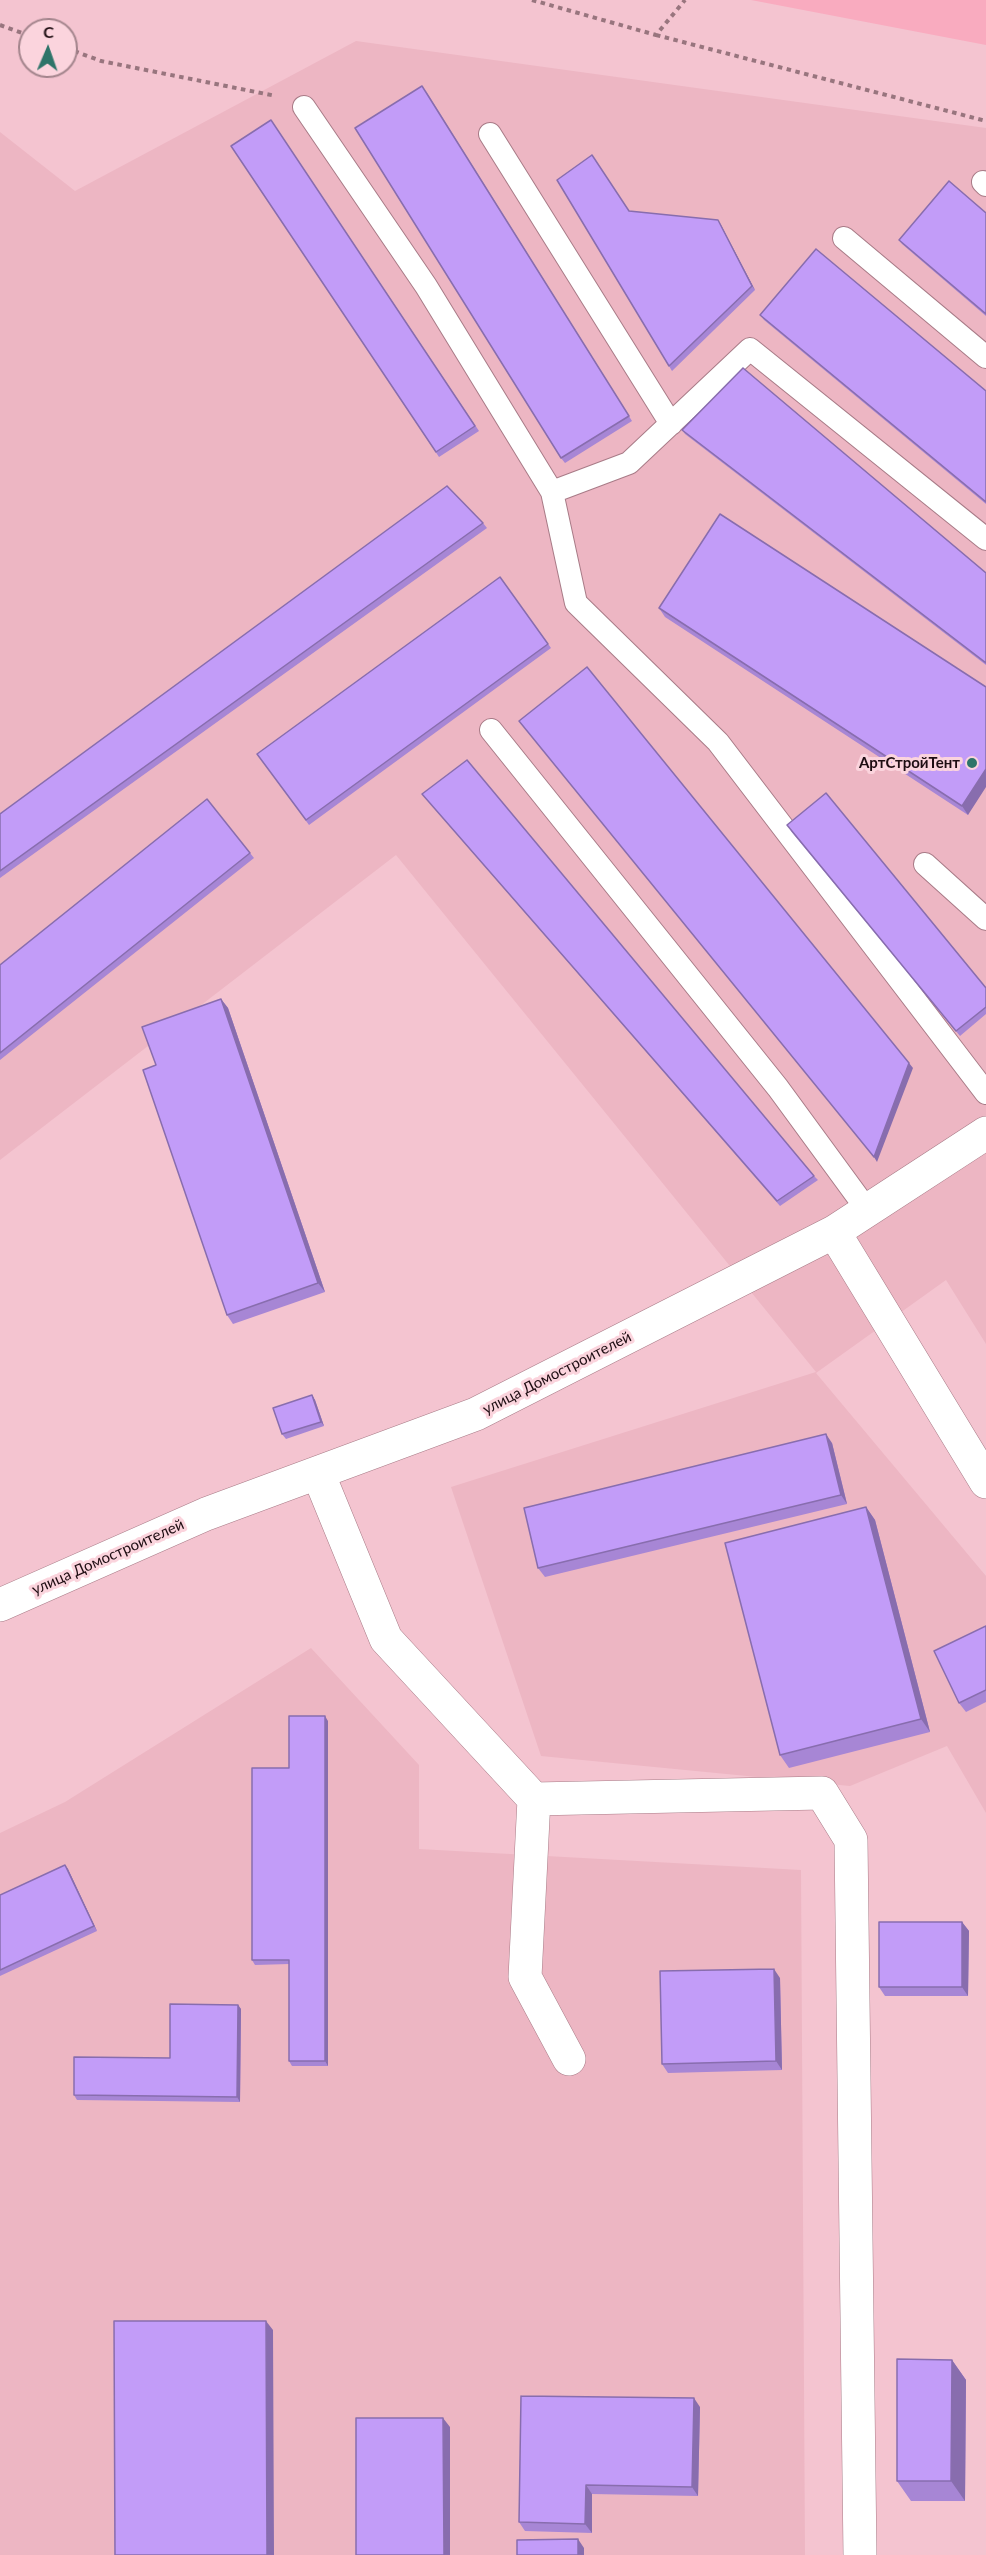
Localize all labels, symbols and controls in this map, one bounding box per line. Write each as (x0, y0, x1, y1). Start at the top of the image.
north arrow (18, 18, 78, 78)
text: С (43, 22, 54, 41)
place label: АртСтройТент (859, 754, 960, 772)
marker: АртСтройТент (965, 756, 979, 770)
street label: улица Домостроителей (480, 1328, 634, 1418)
street label: улица Домостроителей (29, 1515, 187, 1599)

